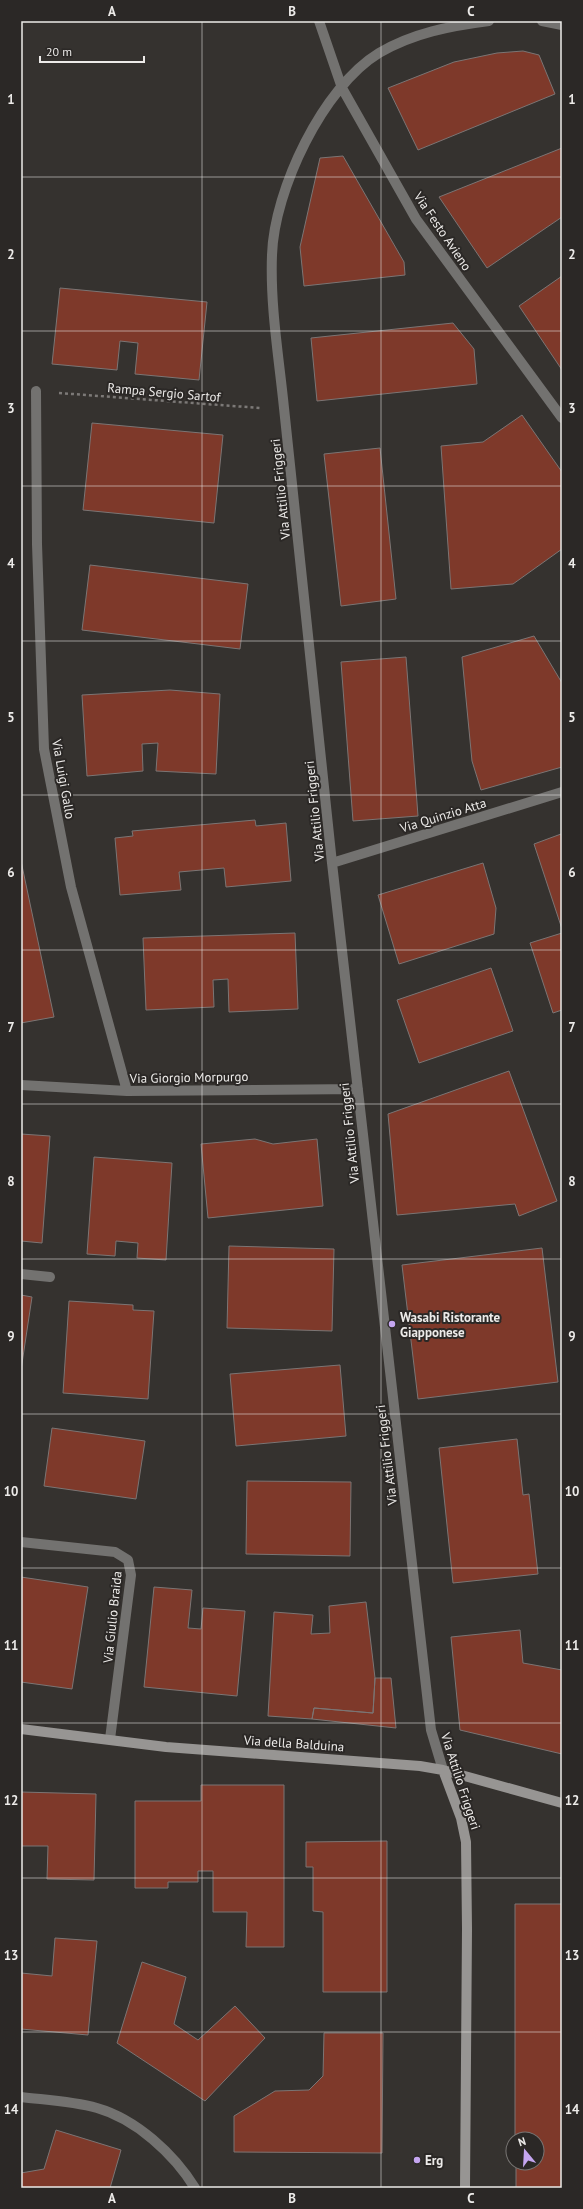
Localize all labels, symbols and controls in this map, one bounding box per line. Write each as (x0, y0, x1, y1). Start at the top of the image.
text: A (108, 3, 116, 20)
text: B (288, 3, 296, 20)
text: C (467, 3, 475, 20)
scale bar (40, 38, 144, 64)
text: 20 m (46, 44, 72, 59)
text: 1 (7, 91, 15, 108)
text: 1 (568, 91, 576, 108)
street label: Via Festo Avieno (409, 188, 475, 274)
text: 2 (7, 246, 15, 263)
text: 2 (568, 246, 576, 263)
street label: Rampa Sergio Sartof (107, 379, 222, 406)
text: 3 (7, 400, 15, 417)
text: 3 (568, 400, 576, 417)
street label: Via Attilio Friggeri (267, 438, 294, 541)
text: 4 (7, 555, 15, 572)
text: 4 (568, 555, 576, 572)
text: 5 (7, 709, 15, 726)
text: 5 (568, 709, 576, 726)
street label: Via Luigi Gallo (48, 737, 79, 820)
street label: Via Attilio Friggeri (301, 760, 328, 863)
street label: Via Quinzio Atta (397, 794, 488, 837)
text: 6 (7, 864, 15, 881)
text: 6 (568, 864, 576, 881)
text: 7 (7, 1019, 15, 1036)
text: 7 (568, 1019, 576, 1036)
street label: Via Giorgio Morpurgo (129, 1068, 248, 1087)
street label: Via Attilio Friggeri (336, 1082, 363, 1185)
text: 8 (7, 1173, 15, 1190)
text: 8 (568, 1173, 576, 1190)
place label: Wasabi Ristorante Giapponese (400, 1309, 501, 1341)
marker: Wasabi Ristorante Giapponese (387, 1319, 397, 1329)
text: 9 (7, 1328, 15, 1345)
text: 9 (568, 1328, 576, 1345)
street label: Via Attilio Friggeri (372, 1404, 401, 1507)
text: 10 (4, 1483, 18, 1500)
text: 10 (565, 1483, 579, 1500)
street label: Via Giulio Braida (99, 1570, 126, 1665)
text: 11 (4, 1637, 18, 1654)
text: 11 (565, 1637, 579, 1654)
street label: Via Attilio Friggeri (437, 1730, 484, 1832)
street label: Via della Balduina (242, 1731, 345, 1755)
text: 12 (4, 1792, 18, 1809)
text: 12 (565, 1792, 579, 1809)
text: 13 (4, 1947, 18, 1964)
text: 13 (565, 1947, 579, 1964)
text: 14 (4, 2101, 19, 2118)
text: 14 (565, 2101, 580, 2118)
north arrow (505, 2131, 545, 2171)
text: N (516, 2134, 528, 2149)
place label: Erg (425, 2152, 443, 2169)
marker: Erg (412, 2155, 422, 2165)
text: A (108, 2190, 116, 2207)
text: B (288, 2190, 296, 2207)
text: C (467, 2190, 475, 2207)

